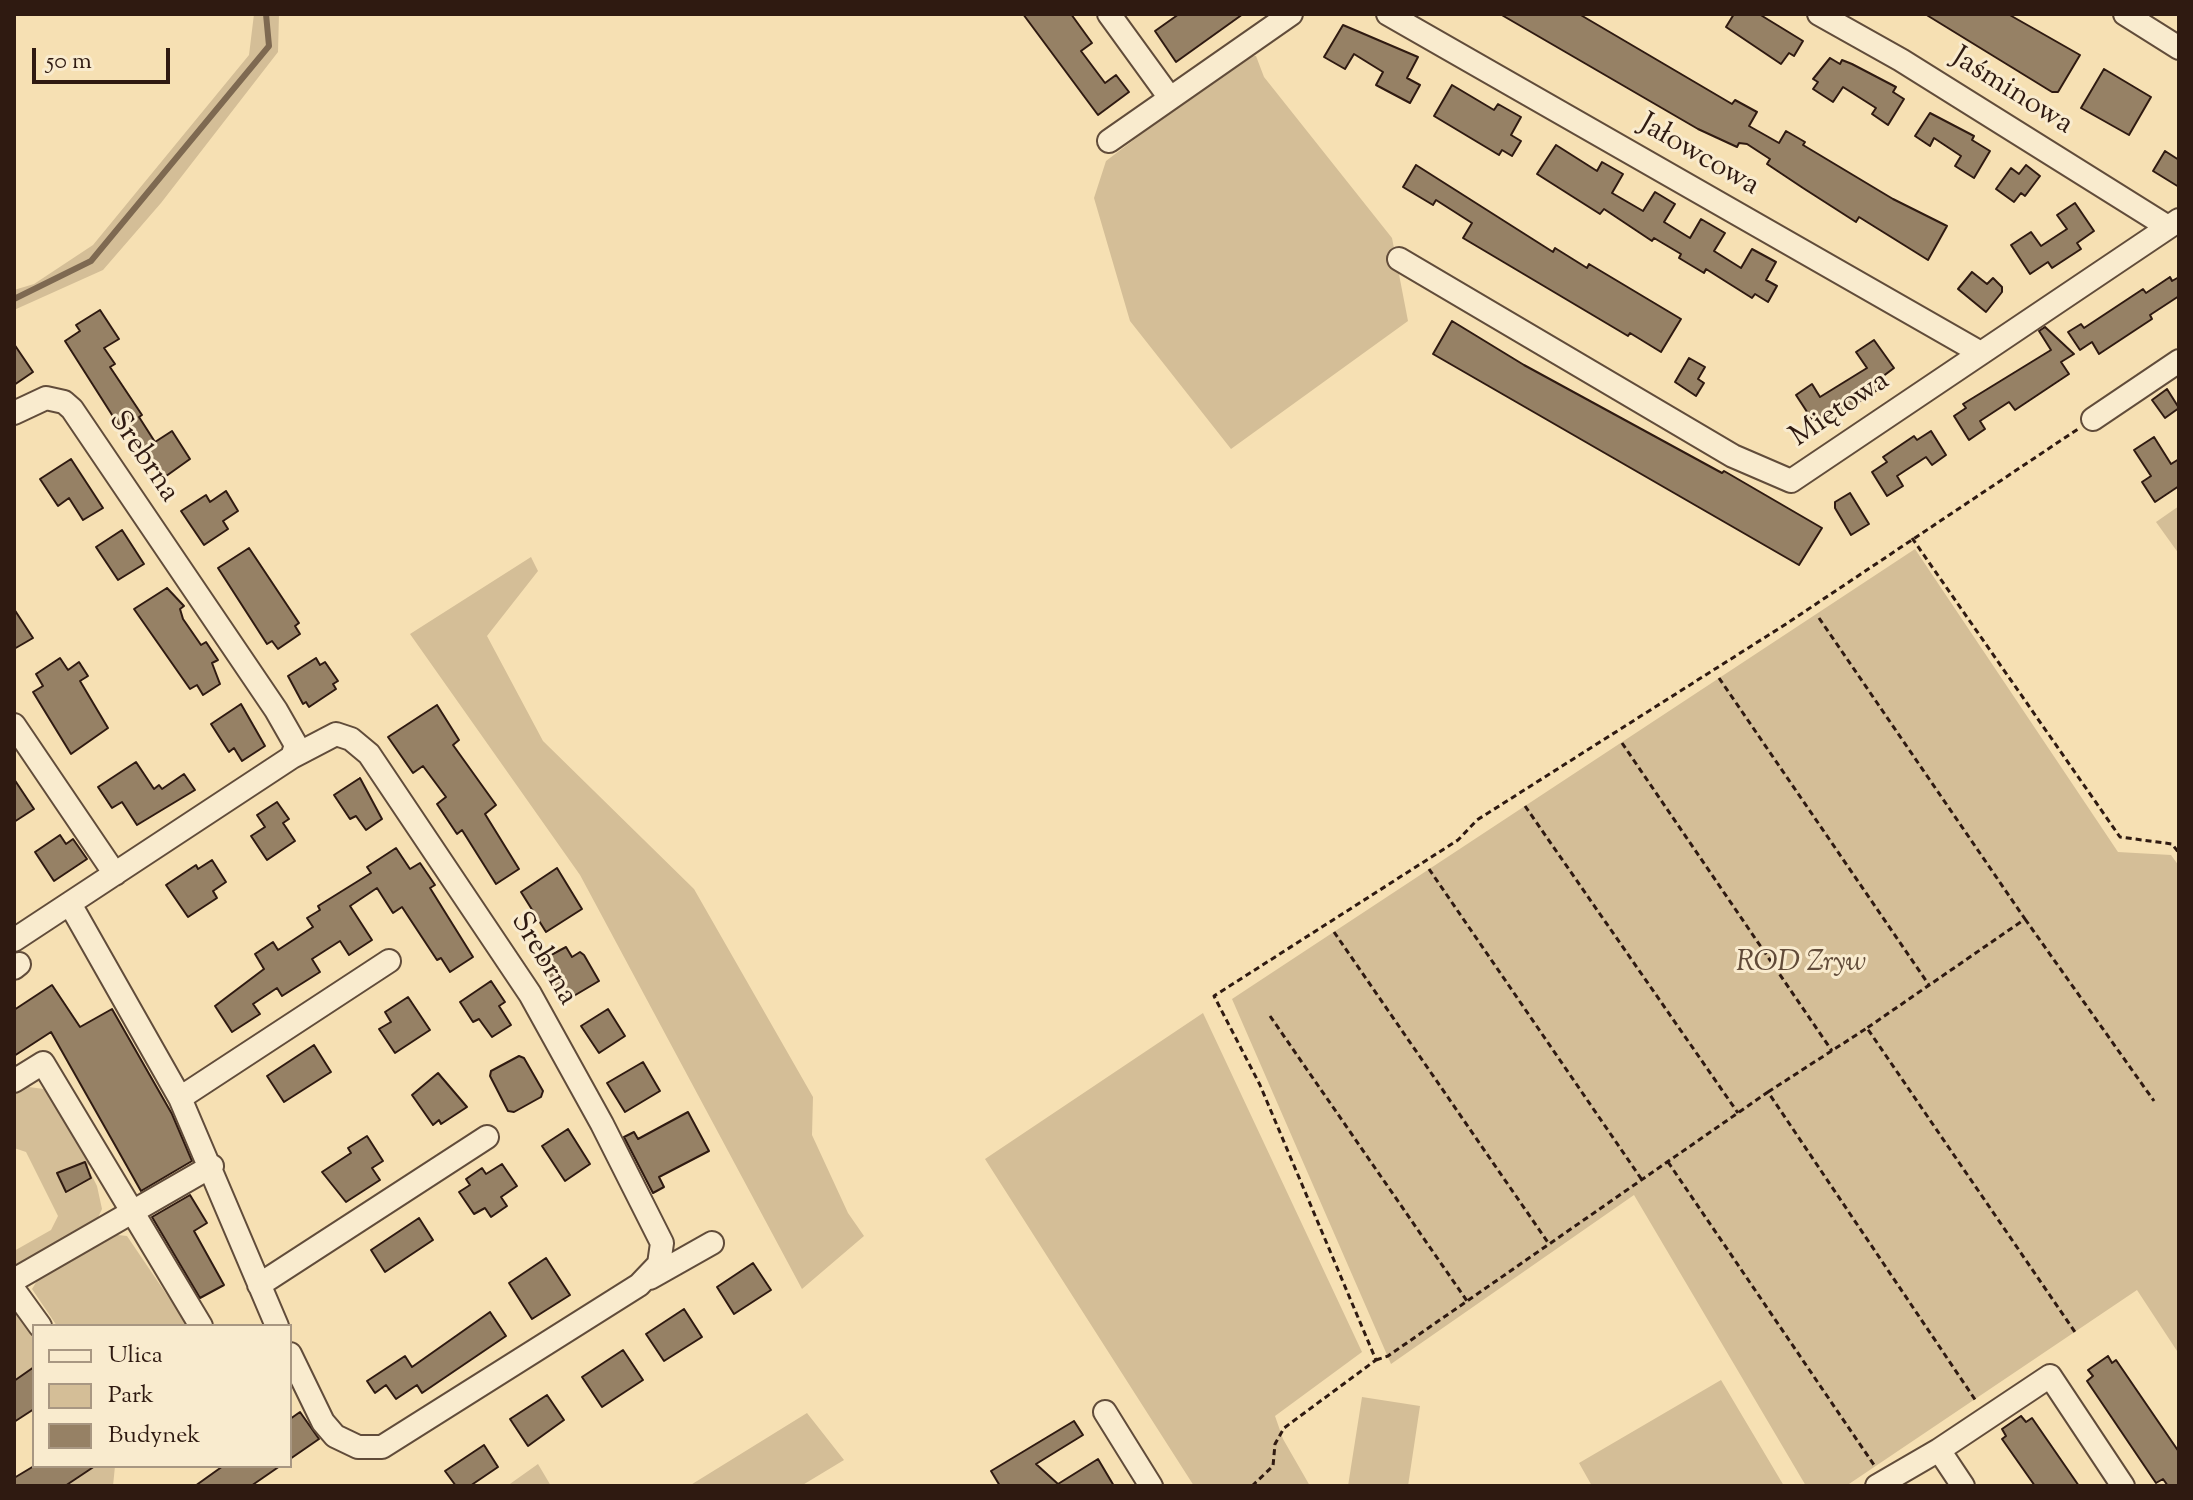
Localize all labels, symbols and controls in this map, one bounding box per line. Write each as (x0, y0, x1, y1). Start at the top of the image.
scale bar (36, 32, 174, 82)
street label: Jaśminowa (1943, 41, 2079, 145)
text: 50 m (46, 45, 92, 79)
street label: Jałowcowa (1631, 108, 1765, 206)
street label: Miętowa (1785, 365, 1897, 457)
street label: Srebrna (99, 406, 185, 510)
street label: Srebrna (500, 907, 584, 1013)
park label: ROD Zryw (1736, 947, 1866, 983)
legend (32, 1324, 292, 1468)
text: Ulica (108, 1339, 163, 1373)
text: Park (108, 1379, 154, 1413)
text: Budynek (108, 1419, 200, 1453)

